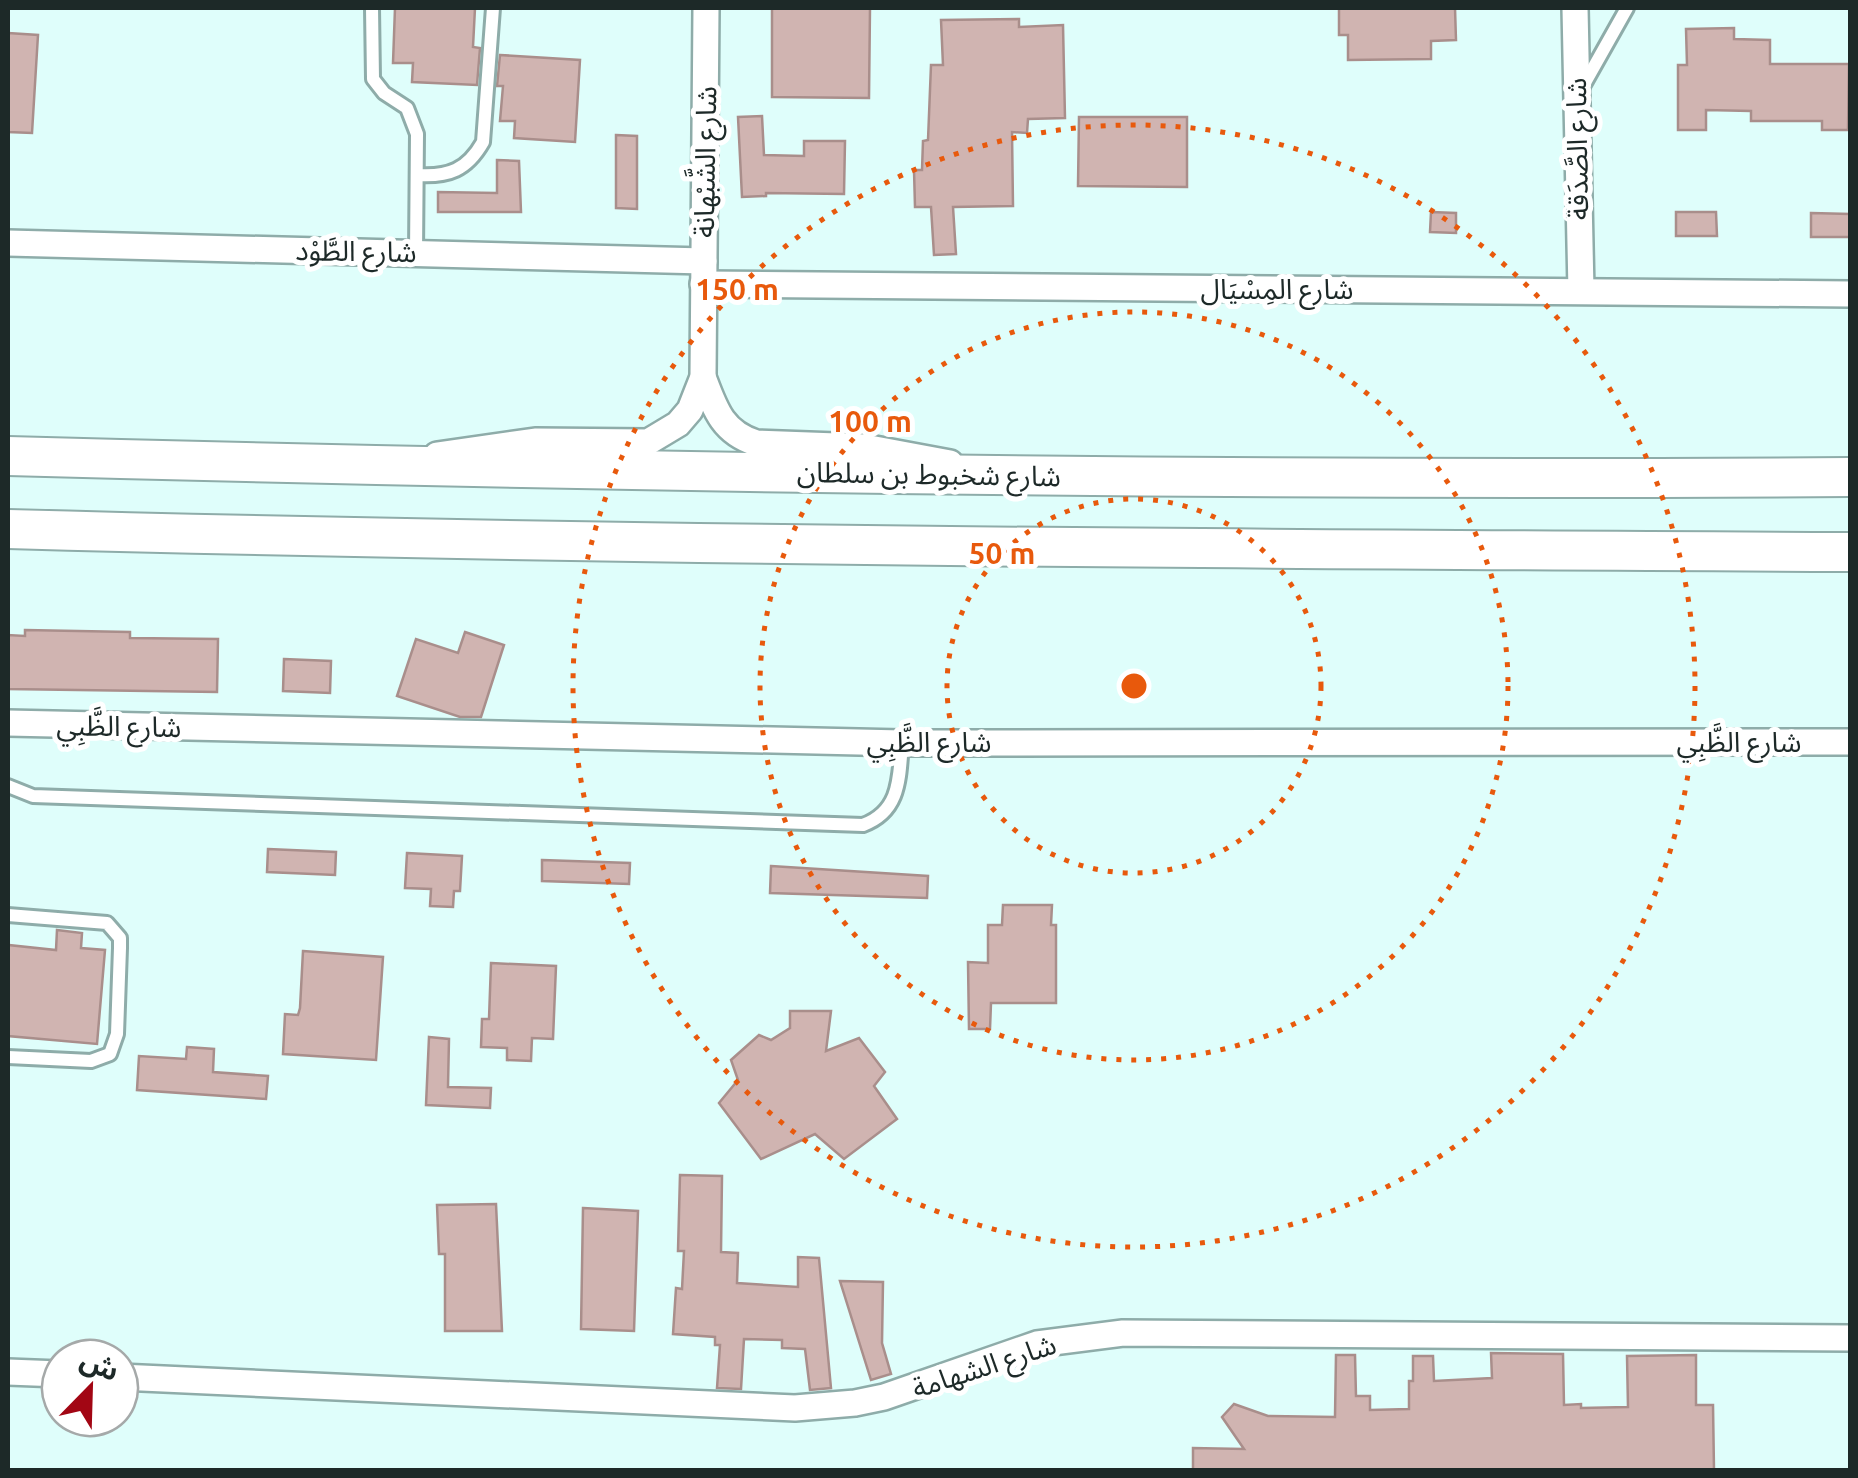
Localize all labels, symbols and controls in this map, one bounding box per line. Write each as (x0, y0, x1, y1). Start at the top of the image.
street label: شارع الصَّدَقة (1560, 77, 1599, 221)
street label: شارع الشَّبْهانة (682, 86, 727, 238)
street label: شارع الطَّوْد (295, 234, 417, 273)
text: 150 m (695, 272, 779, 306)
street label: شارع المِسْيَال (1201, 273, 1353, 310)
text: 100 m (828, 404, 912, 438)
street label: شارع شخبوط بن سلطان (797, 456, 1061, 497)
text: 50 m (969, 536, 1035, 570)
centre of rings (1116, 668, 1152, 704)
street label: شارع الظَّبِي (56, 705, 182, 749)
street label: شارع الظَّبِي (866, 722, 992, 763)
street label: شارع الظَّبِي (1676, 722, 1802, 763)
street label: شارع الشهامة (908, 1328, 1062, 1409)
north arrow (40, 1338, 140, 1438)
text: ش (76, 1343, 124, 1387)

